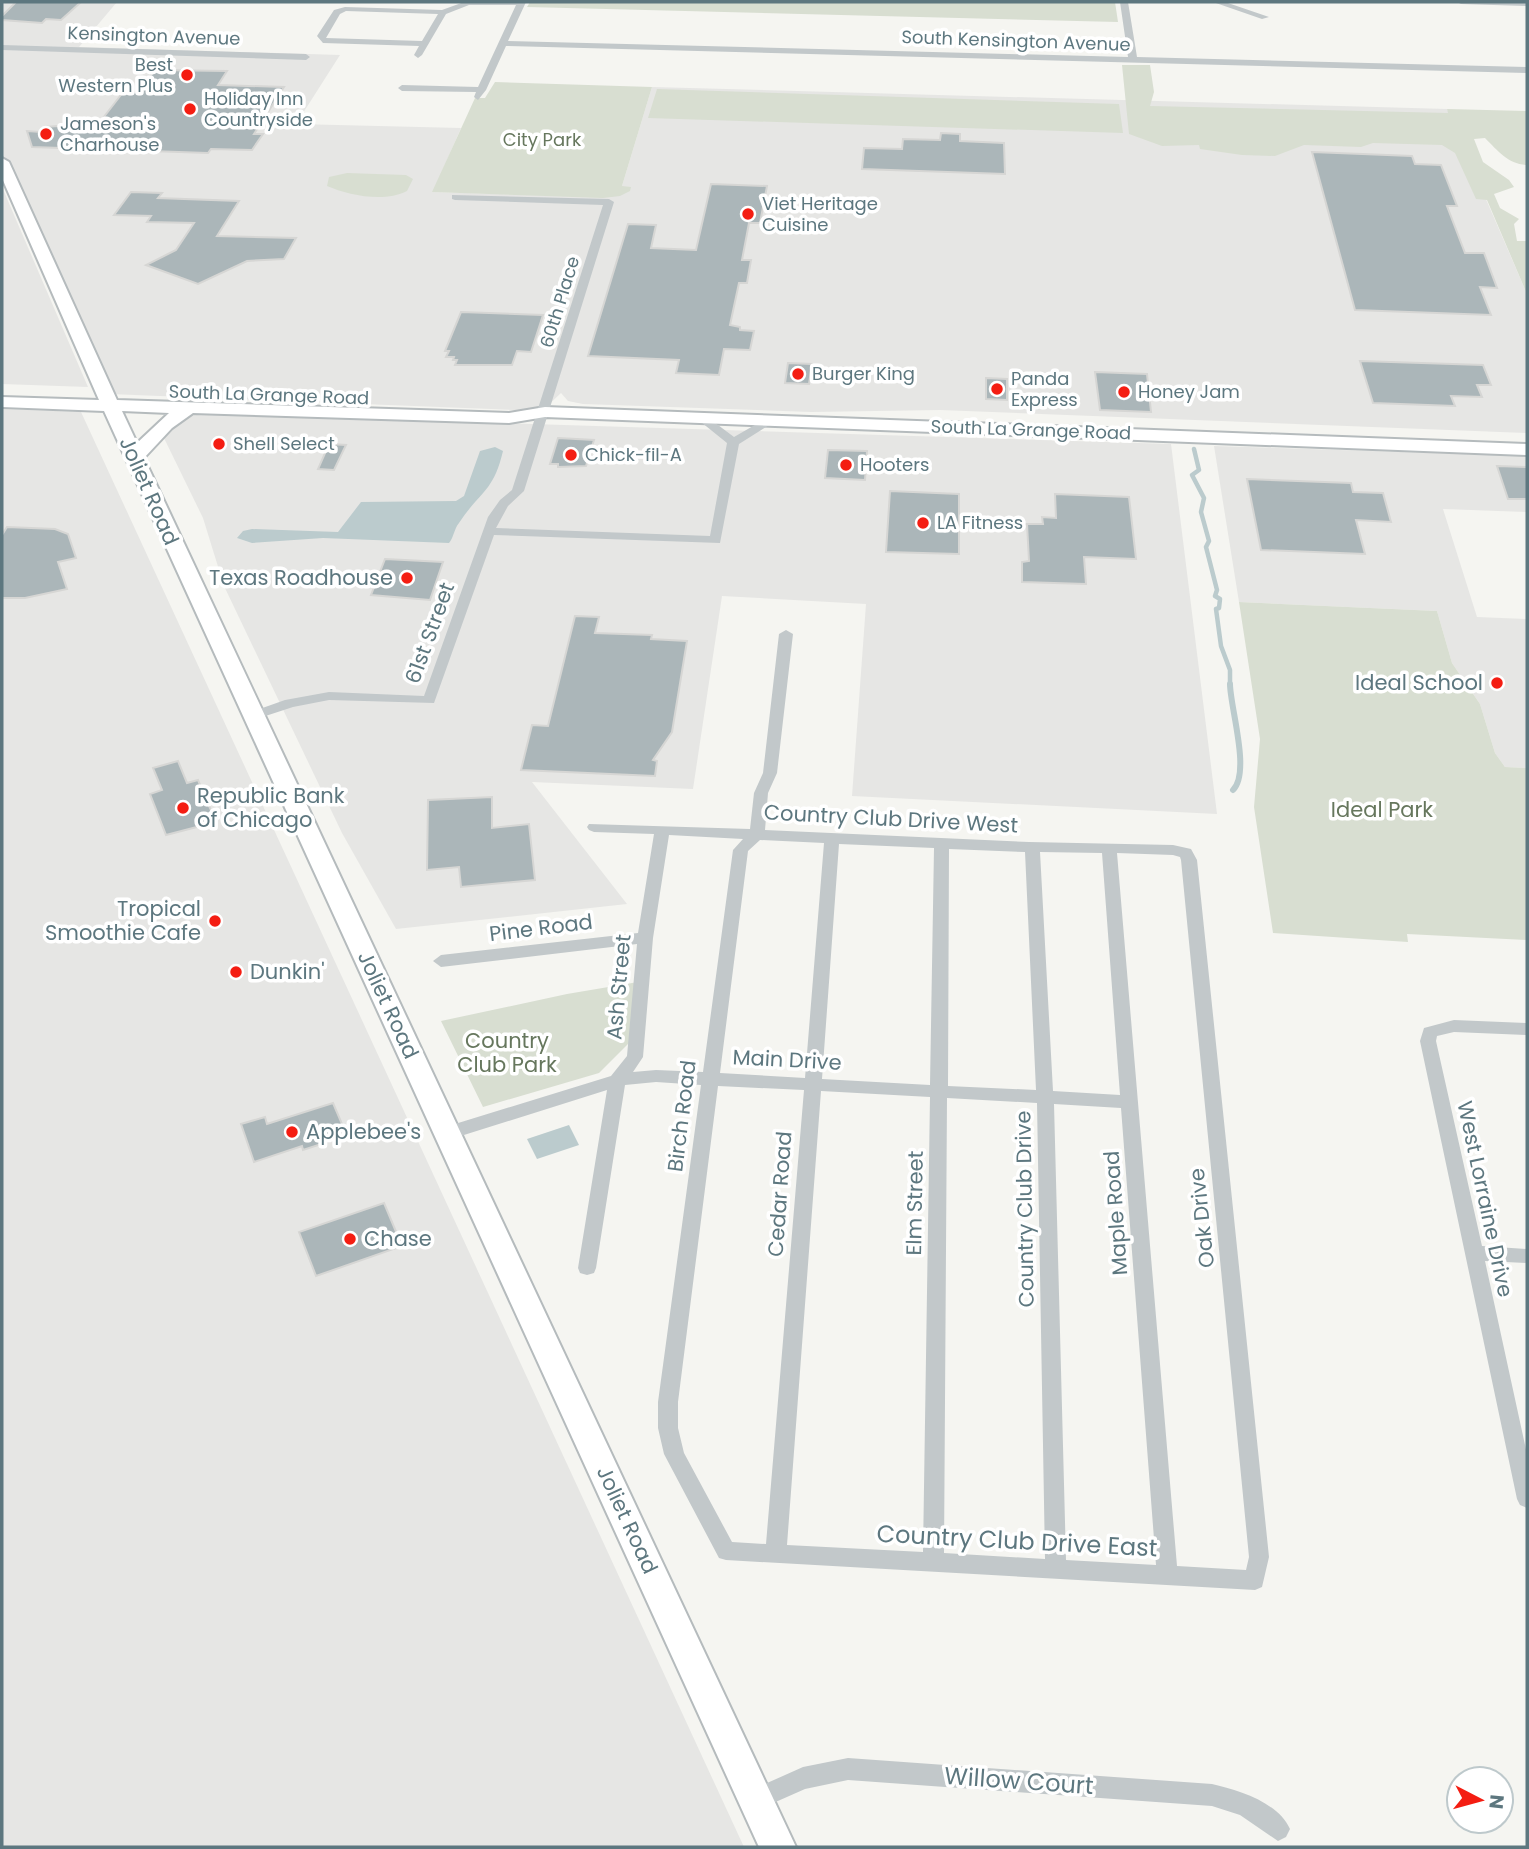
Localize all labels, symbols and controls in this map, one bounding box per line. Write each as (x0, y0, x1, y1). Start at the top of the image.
street label: Kensington Avenue (67, 20, 241, 51)
street label: South Kensington Avenue (901, 24, 1131, 57)
place label: Best Western Plus (58, 52, 173, 98)
marker: Best Western Plus (179, 67, 195, 83)
place label: Holiday Inn Countryside (204, 86, 313, 132)
marker: Holiday Inn Countryside (182, 101, 198, 117)
place label: Jameson's Charhouse (60, 111, 159, 157)
marker: Jameson's Charhouse (38, 126, 54, 142)
park label: City Park (503, 127, 582, 152)
place label: Viet Heritage Cuisine (762, 191, 878, 237)
marker: Viet Heritage Cuisine (740, 206, 756, 222)
street label: 60th Place (534, 253, 585, 351)
place label: Burger King (812, 361, 915, 386)
marker: Burger King (790, 366, 806, 382)
place label: Panda Express (1011, 366, 1078, 412)
street label: South La Grange Road (168, 379, 370, 410)
place label: Honey Jam (1138, 379, 1240, 404)
marker: Panda Express (989, 381, 1005, 397)
marker: Honey Jam (1116, 384, 1132, 400)
street label: South La Grange Road (930, 414, 1132, 445)
place label: Shell Select (233, 431, 335, 456)
street label: Joliet Road (113, 432, 186, 550)
marker: Shell Select (211, 436, 227, 452)
place label: Chick-fil-A (585, 442, 682, 467)
marker: Chick-fil-A (563, 447, 579, 463)
place label: Hooters (860, 452, 929, 477)
marker: Hooters (838, 457, 854, 473)
place label: LA Fitness (937, 510, 1023, 535)
marker: LA Fitness (915, 515, 931, 531)
place label: Texas Roadhouse (209, 563, 393, 592)
marker: Texas Roadhouse (399, 570, 415, 586)
street label: 61st Street (398, 578, 461, 687)
place label: Ideal School (1355, 668, 1483, 697)
marker: Ideal School (1489, 675, 1505, 691)
place label: Republic Bank of Chicago (197, 781, 345, 834)
park label: Ideal Park (1331, 795, 1433, 824)
street label: Country Club Drive West (763, 797, 1019, 840)
marker: Republic Bank of Chicago (175, 800, 191, 816)
place label: Tropical Smoothie Cafe (45, 894, 201, 947)
street label: Pine Road (488, 907, 594, 948)
marker: Tropical Smoothie Cafe (207, 913, 223, 929)
street label: Ash Street (599, 933, 638, 1041)
street label: Joliet Road (351, 946, 426, 1063)
place label: Dunkin' (250, 957, 325, 986)
marker: Dunkin' (228, 964, 244, 980)
park label: Country Club Park (457, 1026, 557, 1079)
street label: Main Drive (732, 1042, 842, 1077)
street label: Birch Road (660, 1058, 703, 1173)
street label: West Lorraine Drive (1451, 1098, 1520, 1300)
street label: Country Club Drive (1008, 1110, 1041, 1308)
place label: Applebee's (306, 1117, 421, 1146)
marker: Applebee's (284, 1124, 300, 1140)
street label: Cedar Road (761, 1130, 798, 1258)
street label: Elm Street (899, 1150, 930, 1256)
street label: Maple Road (1097, 1150, 1134, 1276)
street label: Oak Drive (1182, 1167, 1221, 1269)
place label: Chase (364, 1224, 432, 1253)
marker: Chase (342, 1231, 358, 1247)
street label: Joliet Road (590, 1461, 665, 1578)
street label: Country Club Drive East (876, 1517, 1158, 1564)
street label: Willow Court (943, 1759, 1095, 1802)
north arrow (1445, 1765, 1515, 1835)
text: N (1482, 1793, 1511, 1810)

